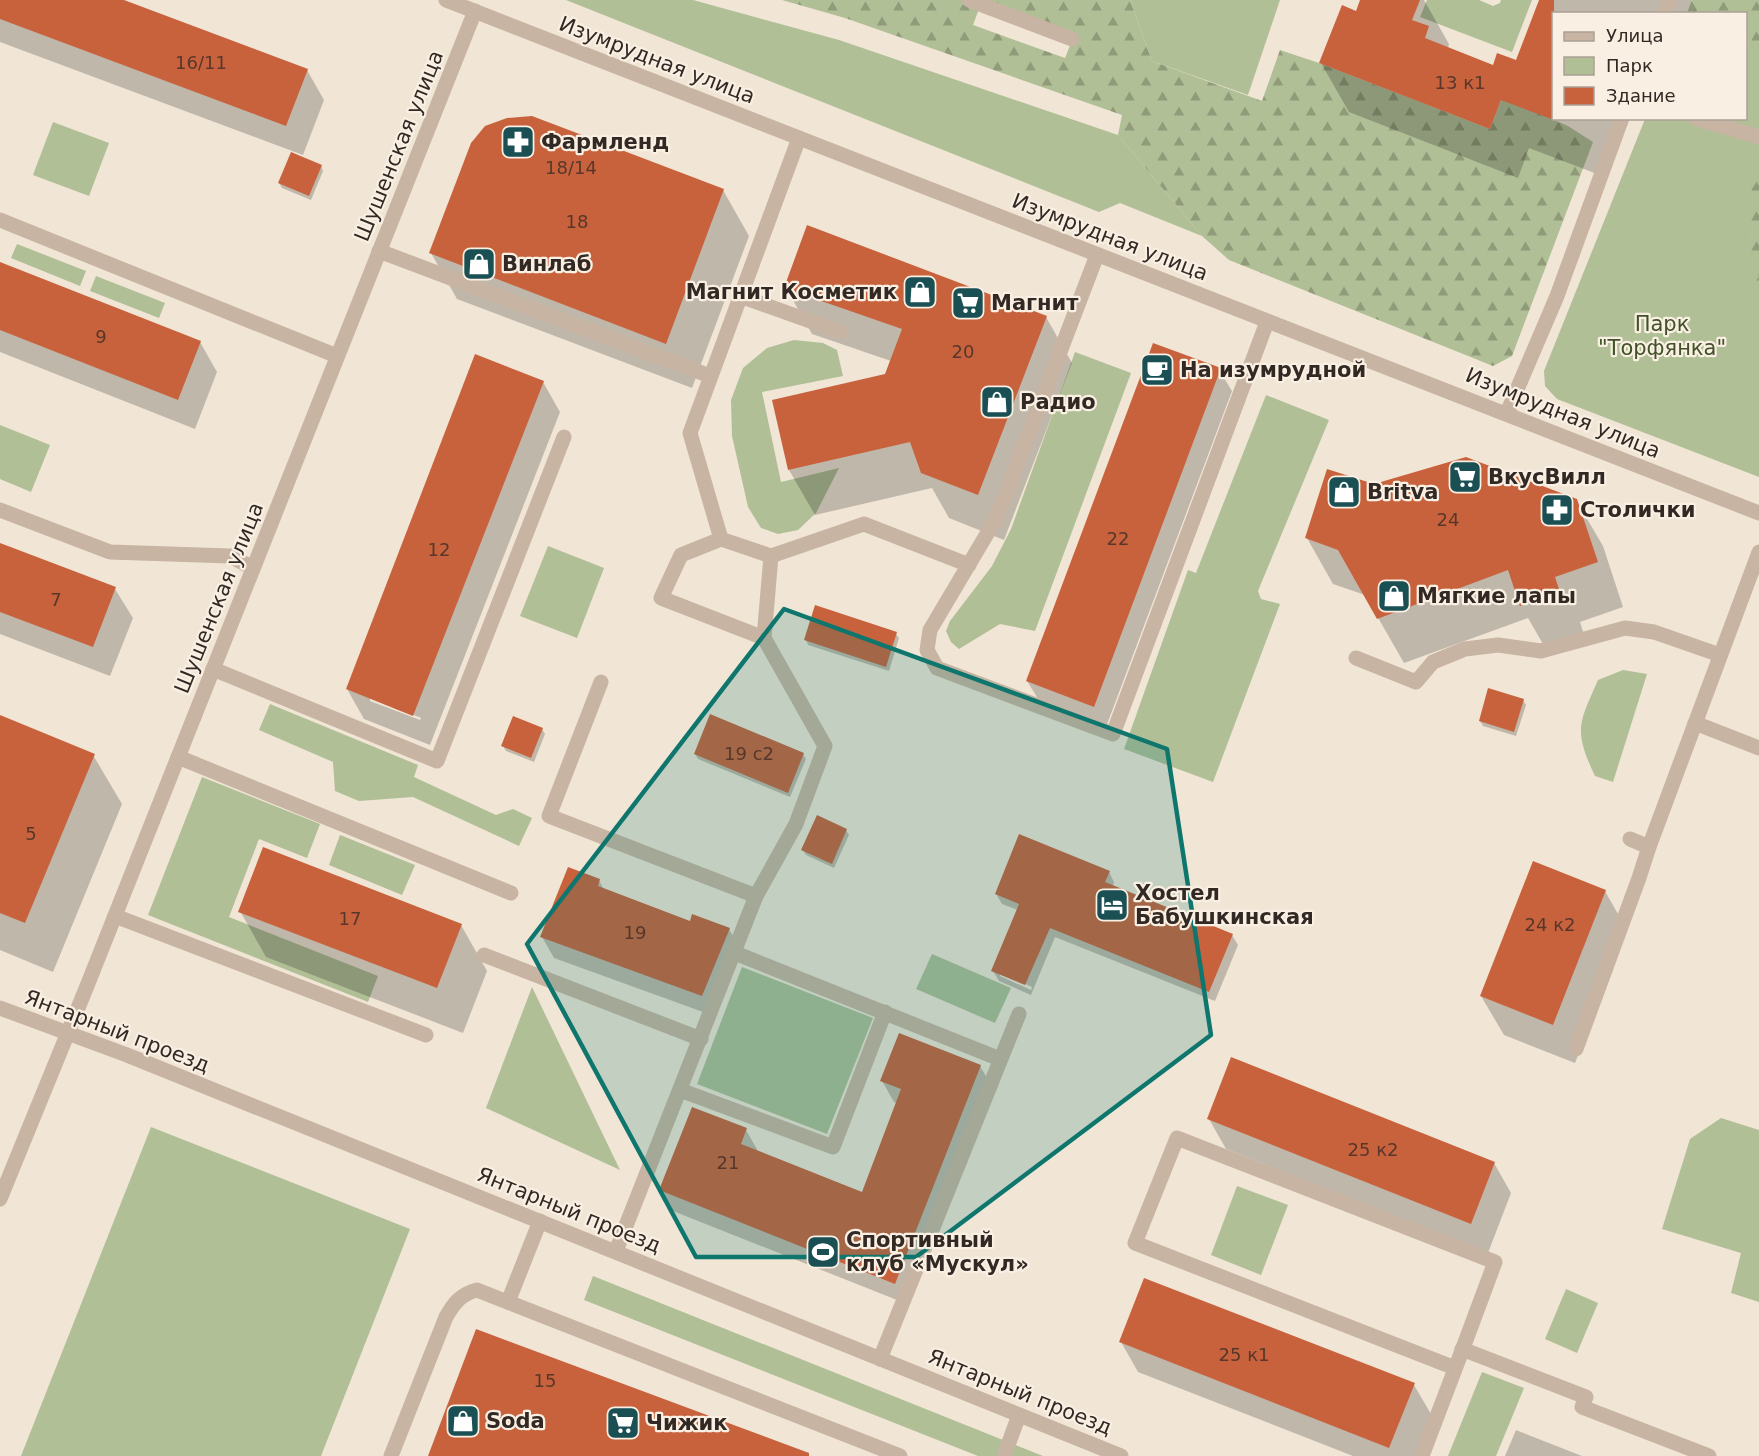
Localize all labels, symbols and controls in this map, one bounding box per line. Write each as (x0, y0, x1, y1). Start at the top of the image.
street label: Изумрудная улица (556, 12, 758, 108)
legend (1552, 12, 1747, 120)
text: Улица (1606, 25, 1663, 46)
street label: Шушенская улица (350, 47, 448, 245)
house number: 16/11 (175, 52, 227, 73)
text: Парк (1606, 55, 1653, 76)
house number: 13 к1 (1435, 72, 1485, 93)
text: Здание (1606, 85, 1676, 106)
pharmacy icon: Фармленд (500, 124, 536, 160)
place label: Фармленд (541, 130, 669, 154)
house number: 18/14 (545, 157, 597, 178)
street label: Изумрудная улица (1009, 189, 1211, 285)
house number: 18 (566, 211, 588, 232)
shop icon: Винлаб (461, 246, 497, 282)
place label: Винлаб (502, 252, 591, 276)
shop icon: Магнит Косметик (902, 274, 938, 310)
place label: Магнит Косметик (686, 280, 897, 304)
supermarket icon: Магнит (950, 285, 986, 321)
place label: Магнит (991, 291, 1079, 315)
park label: Парк "Торфянка" (1598, 312, 1726, 360)
house number: 9 (95, 326, 107, 347)
house number: 20 (952, 341, 974, 362)
cafe icon: На изумрудной (1139, 352, 1175, 388)
place label: На изумрудной (1180, 358, 1366, 382)
street label: Изумрудная улица (1462, 363, 1664, 463)
shop icon: Радио (979, 384, 1015, 420)
place label: Радио (1020, 390, 1096, 414)
supermarket icon: ВкусВилл (1447, 459, 1483, 495)
place label: ВкусВилл (1488, 465, 1606, 489)
shop icon: Britva (1326, 474, 1362, 510)
place label: Britva (1367, 480, 1438, 504)
pharmacy icon: Столички (1539, 492, 1575, 528)
place label: Столички (1580, 498, 1696, 522)
street label: Шушенская улица (170, 499, 268, 697)
house number: 24 (1437, 509, 1459, 530)
house number: 22 (1107, 528, 1129, 549)
house number: 12 (428, 539, 450, 560)
shop icon: Мягкие лапы (1376, 578, 1412, 614)
place label: Мягкие лапы (1417, 584, 1576, 608)
house number: 7 (50, 589, 62, 610)
house number: 19 с2 (724, 743, 774, 764)
house number: 5 (25, 823, 37, 844)
place label: Хостел Бабушкинская (1135, 881, 1314, 929)
hotel icon: Хостел Бабушкинская (1094, 887, 1130, 923)
house number: 17 (339, 908, 361, 929)
house number: 24 к2 (1525, 914, 1575, 935)
house number: 19 (624, 922, 646, 943)
street label: Янтарный проезд (21, 985, 213, 1077)
house number: 25 к2 (1348, 1139, 1398, 1160)
house number: 21 (717, 1152, 739, 1173)
street label: Янтарный проезд (474, 1162, 664, 1258)
place label: Спортивный клуб «Мускул» (846, 1228, 1029, 1276)
sports icon: Спортивный клуб «Мускул» (805, 1234, 841, 1270)
street label: Янтарный проезд (925, 1344, 1115, 1440)
house number: 25 к1 (1219, 1344, 1269, 1365)
house number: 15 (534, 1370, 556, 1391)
shop icon: Soda (445, 1403, 481, 1439)
supermarket icon: Чижик (605, 1405, 641, 1441)
place label: Soda (486, 1409, 545, 1433)
place label: Чижик (646, 1411, 728, 1435)

